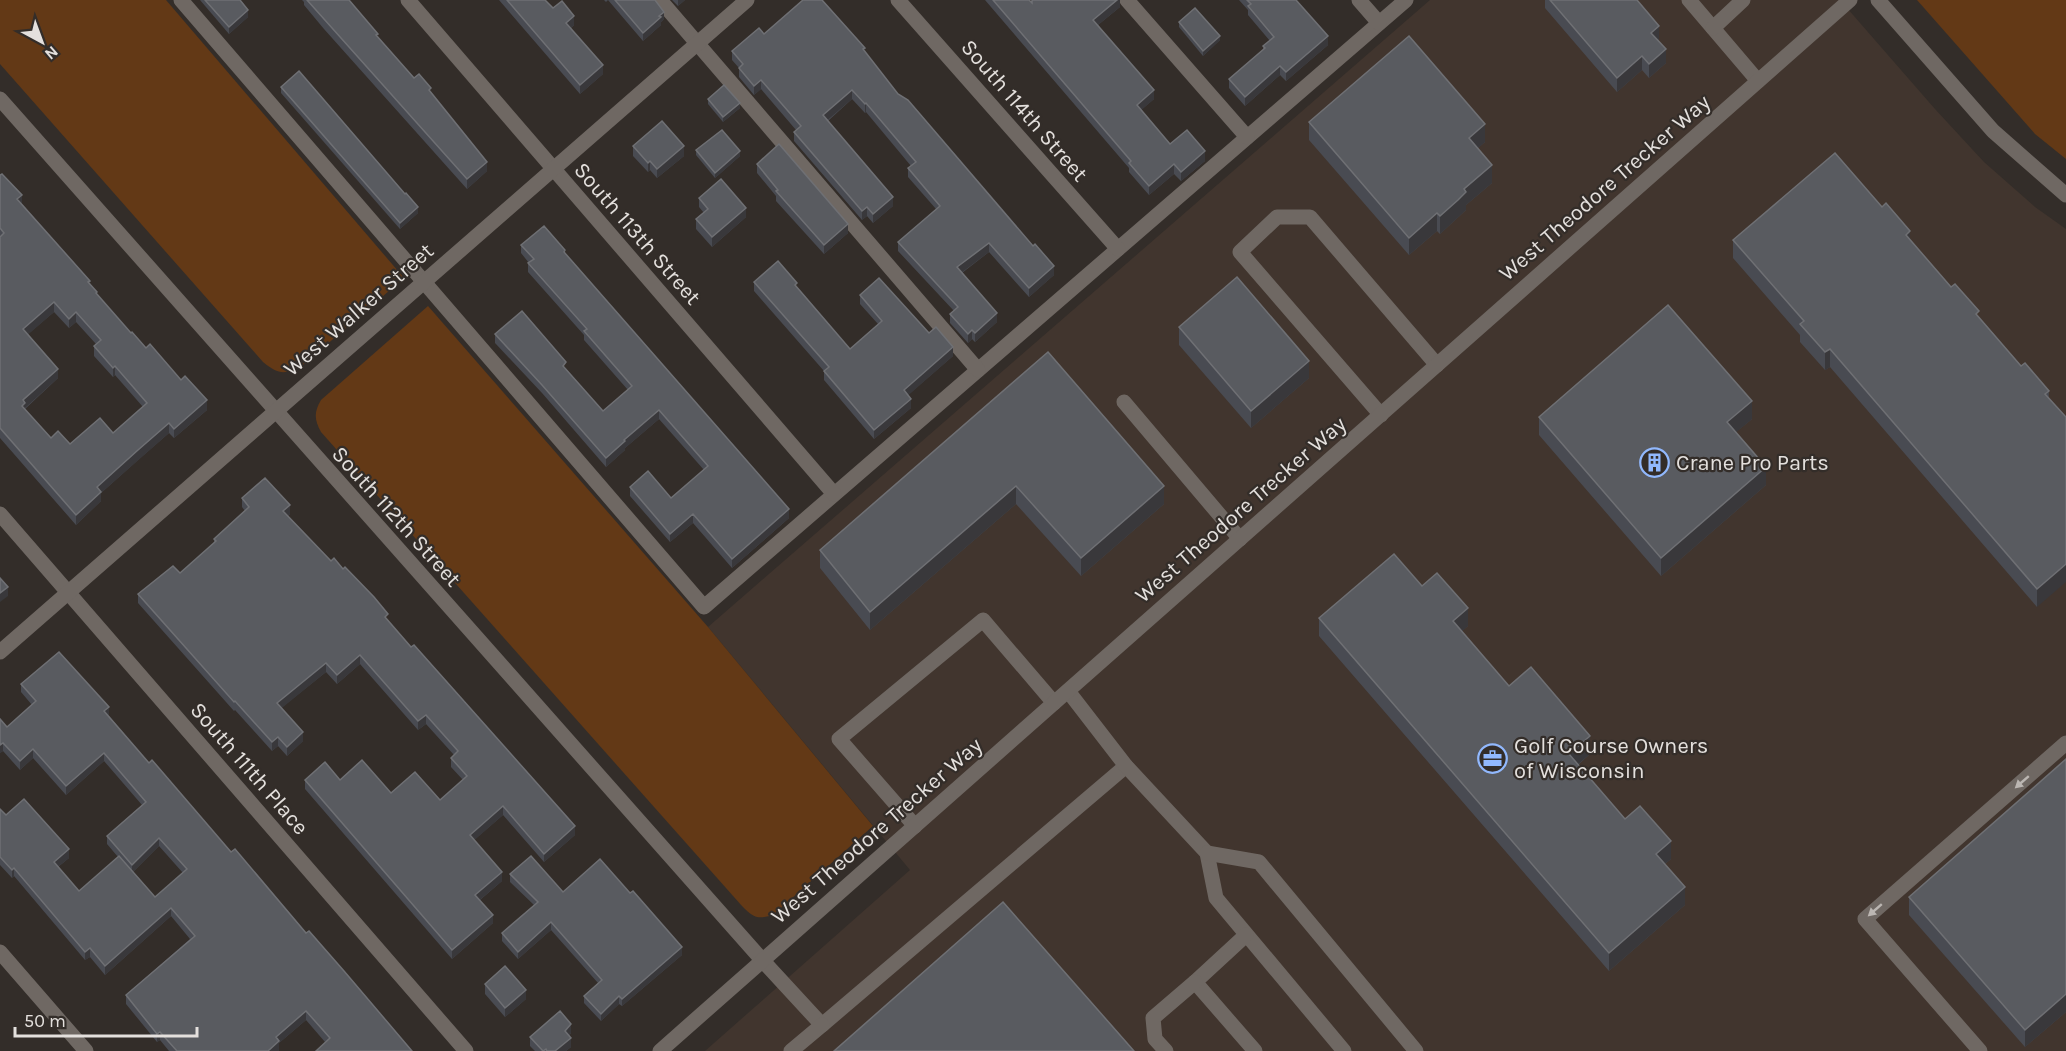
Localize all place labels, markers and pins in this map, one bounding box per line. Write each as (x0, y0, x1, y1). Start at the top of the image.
building icon: Crane Pro Parts (1639, 446, 1671, 478)
place label: Crane Pro Parts (1676, 450, 1829, 476)
place label: Golf Course Owners of Wisconsin (1514, 733, 1708, 784)
office icon: Golf Course Owners of Wisconsin (1477, 742, 1509, 774)

